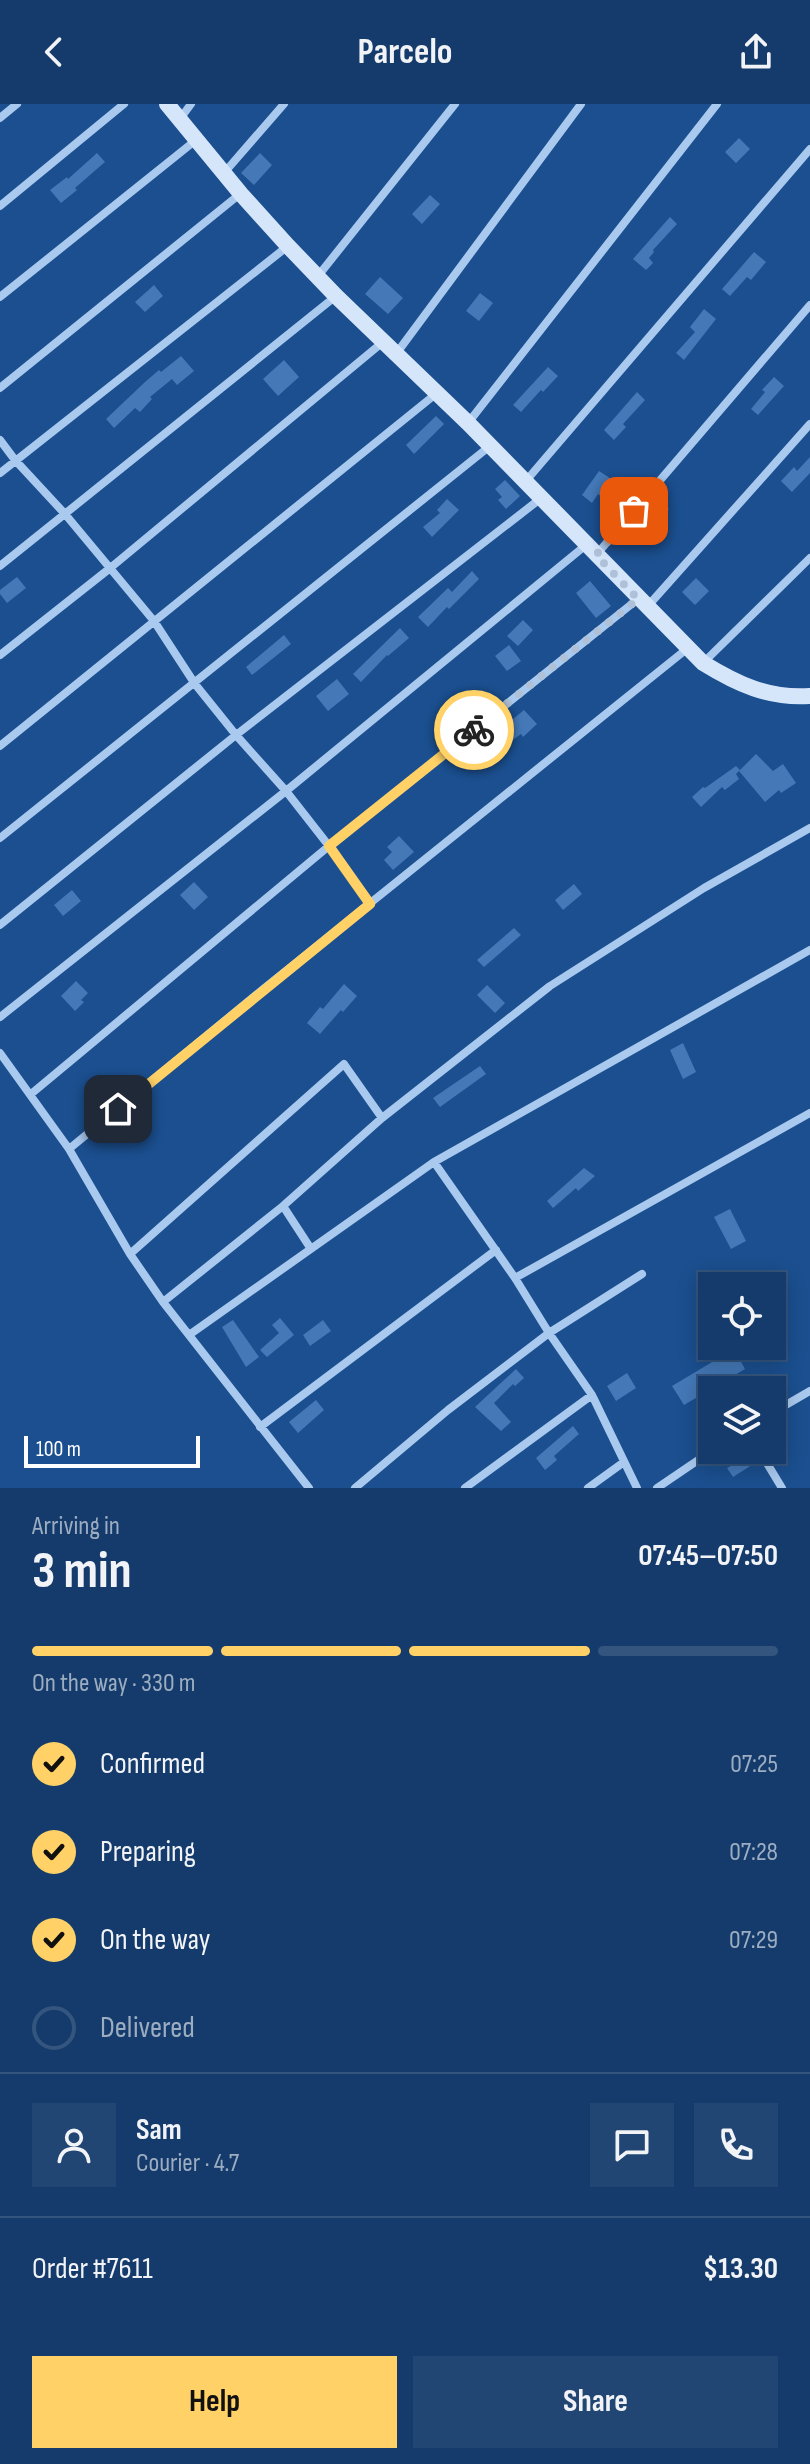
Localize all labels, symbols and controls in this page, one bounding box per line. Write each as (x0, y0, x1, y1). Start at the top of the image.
icon: back (32, 30, 76, 74)
icon: share (734, 30, 778, 74)
text: Parcelo (358, 31, 452, 74)
pin (600, 477, 668, 545)
icon: bag (612, 489, 656, 533)
courier (434, 690, 514, 770)
icon: bike (452, 708, 496, 752)
pin (84, 1075, 152, 1143)
icon: home (96, 1087, 140, 1131)
map controls (698, 1272, 786, 1464)
button: locate (698, 1272, 786, 1360)
button: layers (698, 1376, 786, 1464)
scale bar (24, 1432, 200, 1468)
text: 100 m (36, 1436, 81, 1463)
text: Arriving in (32, 1511, 120, 1542)
text: 07:45–07:50 (638, 1538, 778, 1574)
text: 3 min (32, 1540, 132, 1603)
text: On the way · 330 m (32, 1668, 195, 1699)
icon: check (32, 1742, 76, 1786)
text: Confirmed (100, 1746, 205, 1782)
text: 07:25 (730, 1749, 778, 1780)
icon: check (32, 1830, 76, 1874)
text: Preparing (100, 1834, 196, 1870)
text: 07:28 (729, 1837, 778, 1868)
icon: check (32, 1918, 76, 1962)
text: On the way (100, 1922, 210, 1958)
text: 07:29 (729, 1925, 778, 1956)
text: Delivered (100, 2010, 195, 2046)
button: person (32, 2103, 116, 2187)
button: chat (590, 2103, 674, 2187)
button: phone (694, 2103, 778, 2187)
text: Sam (136, 2112, 182, 2148)
text: Courier · 4.7 (136, 2148, 239, 2179)
text: Order #7611 (32, 2251, 153, 2287)
text: $13.30 (703, 2251, 778, 2287)
button: Help (32, 2356, 397, 2448)
button: Share (413, 2356, 778, 2448)

